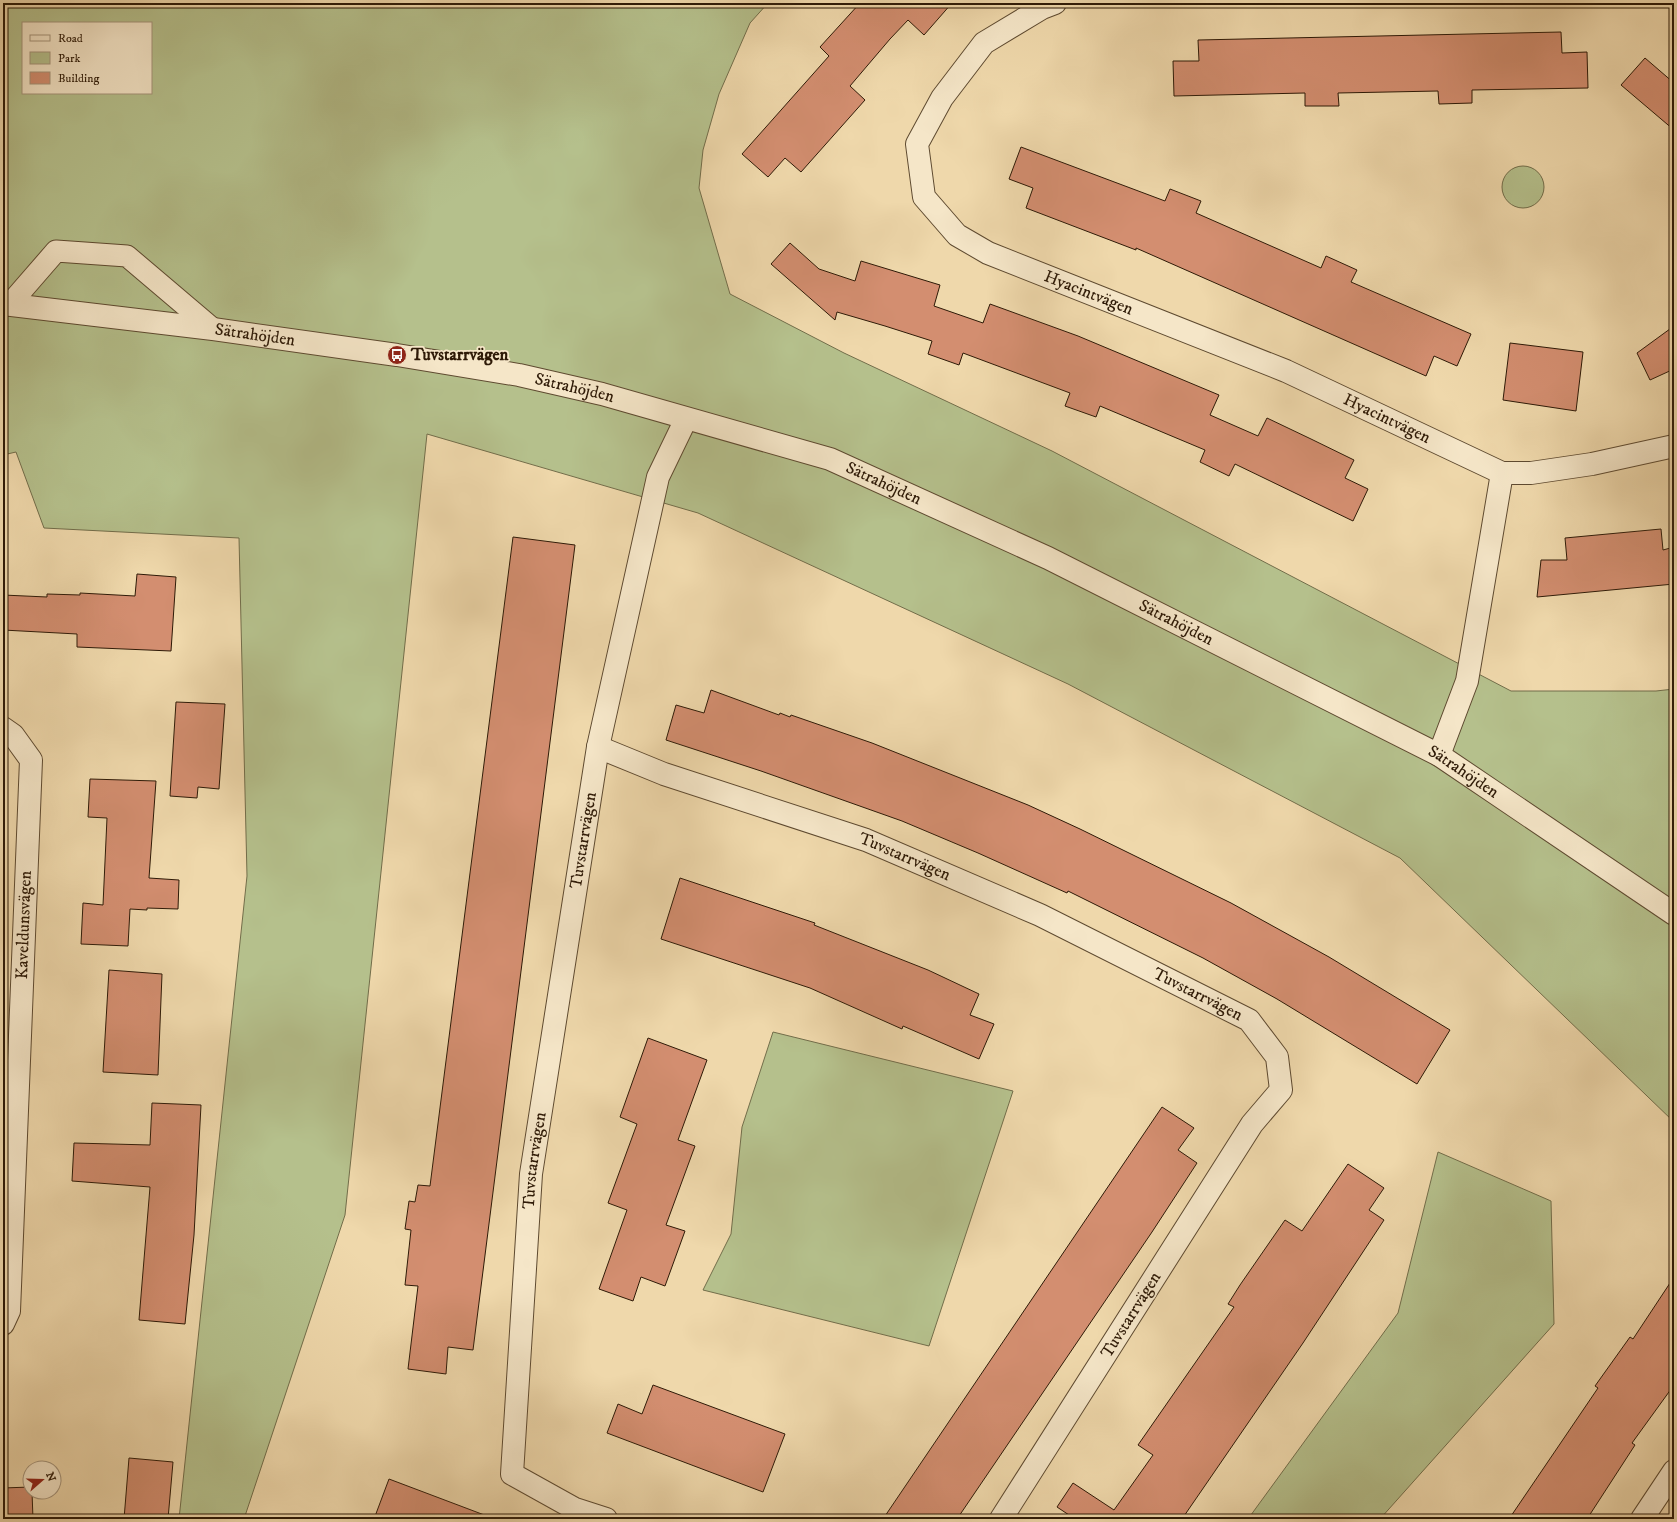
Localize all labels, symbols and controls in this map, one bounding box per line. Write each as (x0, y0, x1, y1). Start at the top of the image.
legend (22, 22, 152, 94)
text: Road (58, 31, 83, 46)
text: Park (58, 51, 80, 66)
text: Building (58, 71, 99, 86)
street label: Hyacintvägen (1041, 265, 1136, 320)
street label: Sätrahöjden (214, 318, 297, 352)
bus stop icon: Tuvstarrvägen (386, 344, 408, 366)
place label: Tuvstarrvägen (410, 344, 509, 366)
street label: Sätrahöjden (533, 368, 617, 408)
street label: Hyacintvägen (1340, 389, 1434, 449)
street label: Sätrahöjden (842, 457, 925, 510)
street label: Sätrahöjden (1135, 595, 1217, 651)
street label: Sätrahöjden (1424, 740, 1503, 803)
street label: Tuvstarrvägen (565, 790, 602, 890)
street label: Tuvstarrvägen (856, 827, 954, 886)
street label: Kaveldunsvägen (11, 870, 37, 980)
street label: Tuvstarrvägen (1149, 963, 1247, 1026)
street label: Tuvstarrvägen (518, 1110, 552, 1210)
street label: Tuvstarrvägen (1096, 1268, 1166, 1362)
north arrow (22, 1460, 62, 1500)
text: N (42, 1470, 59, 1484)

